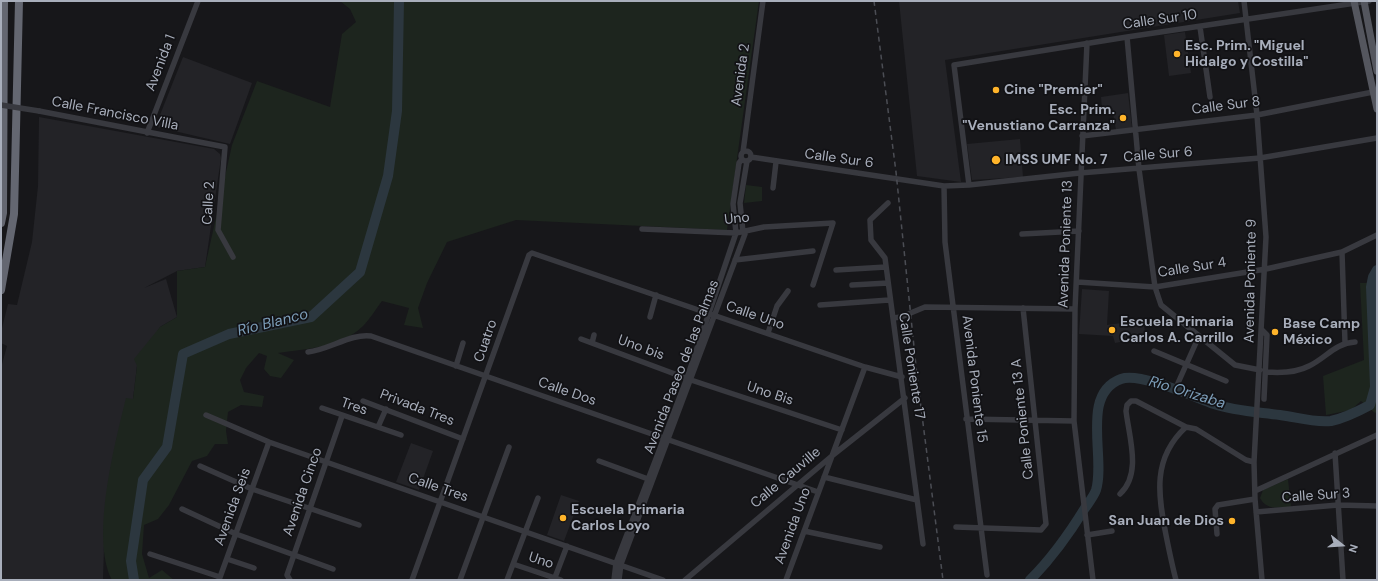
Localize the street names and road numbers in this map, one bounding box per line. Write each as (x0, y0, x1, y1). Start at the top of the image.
street label: Calle Sur 10 (1122, 6, 1198, 34)
street label: Avenida 1 (143, 32, 179, 94)
street label: Avenida 2 (728, 43, 754, 107)
street label: Calle Francisco Villa (50, 93, 180, 135)
street label: Calle Sur 8 (1191, 93, 1261, 119)
street label: Calle Sur 6 (1123, 144, 1193, 166)
street label: Calle Sur 6 (803, 146, 875, 172)
street label: Avenida Poniente 13 (1055, 180, 1077, 308)
street label: Calle 2 (199, 181, 219, 225)
street label: Uno (723, 209, 751, 229)
street label: Avenida Poniente 9 (1242, 219, 1260, 343)
street label: Calle Sur 4 (1157, 254, 1227, 282)
street label: Avenida Paseo de las Palmas (641, 278, 723, 456)
street label: Calle Uno (723, 298, 787, 334)
street label: Calle Poniente 17 (894, 311, 928, 421)
street label: Avenida Poniente 15 (958, 314, 990, 444)
street label: Cuatro (471, 317, 501, 365)
street label: Uno bis (615, 332, 667, 364)
street label: Calle Poniente 13 A (1008, 358, 1038, 480)
street label: Calle Dos (536, 374, 598, 410)
street label: Uno Bis (745, 379, 795, 409)
street label: Privada Tres (377, 386, 457, 430)
street label: Tres (339, 395, 369, 419)
street label: Calle Cauville (748, 444, 824, 512)
street label: Avenida Cinco (280, 445, 326, 539)
street label: Avenida Seis (211, 466, 255, 548)
street label: Calle Tres (406, 470, 470, 506)
street label: Avenida Uno (771, 485, 815, 567)
street label: Calle Sur 3 (1281, 485, 1351, 507)
street label: Uno (526, 549, 556, 573)

